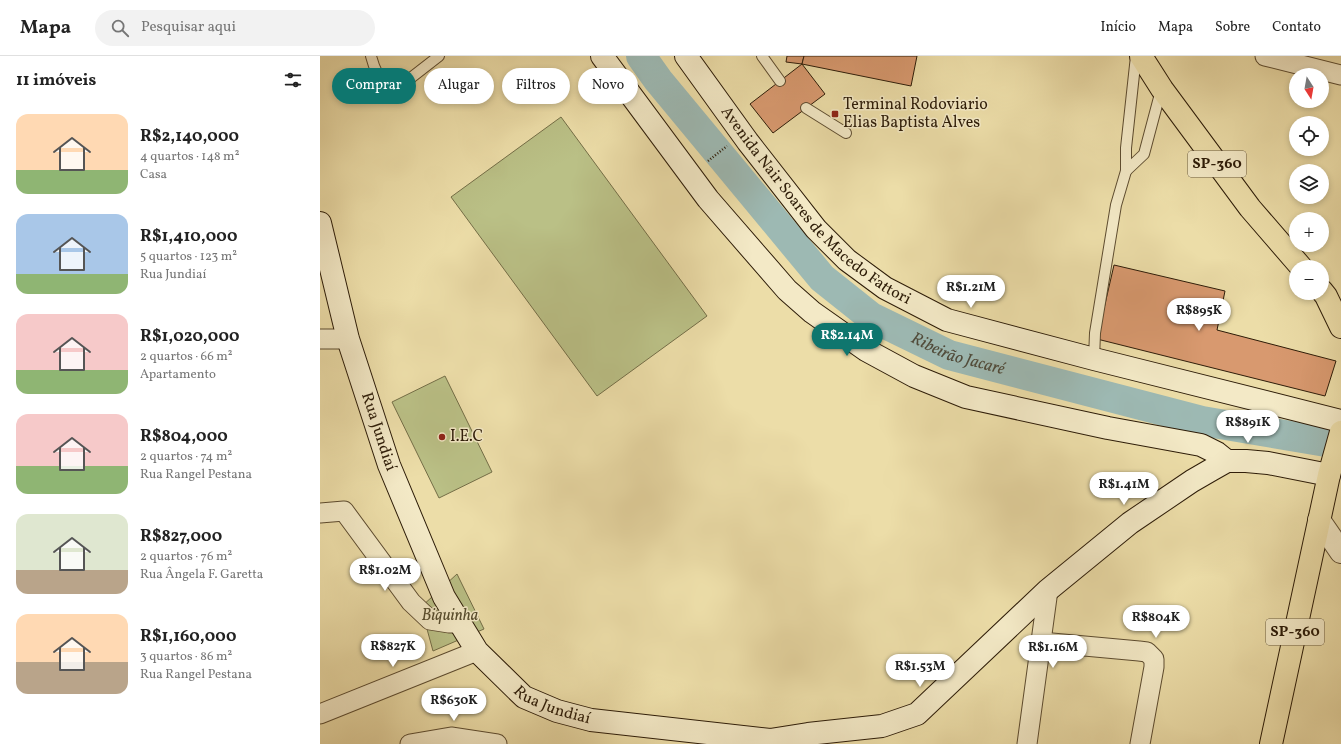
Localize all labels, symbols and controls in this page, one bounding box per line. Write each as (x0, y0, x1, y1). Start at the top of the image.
search box (95, 10, 375, 46)
text: Mapa (20, 15, 71, 41)
icon: search (109, 17, 131, 39)
text: Pesquisar aqui (141, 17, 236, 38)
text: Início (1100, 18, 1136, 37)
text: Mapa (1158, 18, 1193, 37)
text: Sobre (1215, 18, 1250, 37)
text: Contato (1272, 18, 1321, 37)
chip: Comprar (332, 68, 416, 104)
chip: Alugar (424, 68, 494, 104)
chip: Filtros (502, 68, 570, 104)
chip: Novo (578, 68, 638, 104)
north arrow (1289, 68, 1329, 108)
map controls (1289, 68, 1329, 300)
text: 11 imóveis (16, 69, 96, 92)
icon: filters (282, 69, 304, 91)
place label: Terminal Rodoviario Elias Baptista Alves (843, 94, 988, 134)
street label: Avenida Nair Soares de Macedo Fattori (715, 102, 915, 311)
marker: Terminal Rodoviario Elias Baptista Alves (830, 109, 840, 119)
button: locate (1289, 116, 1329, 156)
text: R$2,140,000 (140, 125, 239, 148)
icon: home (48, 130, 96, 178)
text: 4 quartos · 148 m² (140, 148, 239, 166)
road number: SP-360 (1188, 151, 1246, 177)
button: layers (1289, 164, 1329, 204)
text: Casa (140, 166, 167, 184)
button: + (1289, 212, 1329, 252)
text: R$1,410,000 (140, 225, 237, 248)
icon: home (48, 230, 96, 278)
text: 5 quartos · 123 m² (140, 248, 237, 266)
button: − (1289, 260, 1329, 300)
text: Rua Jundiaí (140, 266, 206, 284)
pin: R$1.21M (934, 275, 1008, 309)
text: R$1.21M (946, 279, 996, 297)
pin: R$895K (1166, 298, 1232, 332)
text: R$895K (1176, 302, 1222, 320)
pin: R$2.14M (810, 323, 884, 357)
text: R$1,020,000 (140, 325, 240, 348)
text: R$2.14M (821, 327, 873, 345)
water label: Ribeirão Jacaré (907, 327, 1008, 381)
icon: home (48, 330, 96, 378)
text: 2 quartos · 66 m² (140, 348, 233, 366)
text: Apartamento (140, 366, 216, 384)
street label: Rua Jundiaí (355, 390, 402, 475)
pin: R$891K (1215, 410, 1281, 444)
text: R$891K (1225, 414, 1271, 432)
text: R$804,000 (140, 425, 228, 448)
place label: I.E.C (450, 426, 483, 448)
icon: home (48, 430, 96, 478)
marker: I.E.C (437, 432, 447, 442)
text: 2 quartos · 74 m² (140, 448, 232, 466)
text: Rua Rangel Pestana (140, 466, 252, 484)
pin: R$1.41M (1087, 472, 1161, 506)
text: R$1.41M (1099, 476, 1149, 494)
text: R$827,000 (140, 525, 222, 548)
icon: home (48, 530, 96, 578)
text: 2 quartos · 76 m² (140, 548, 232, 566)
pin: R$1.02M (348, 558, 422, 592)
text: R$1.02M (359, 562, 411, 580)
text: Rua Ângela F. Garetta (140, 566, 263, 584)
park label: Biquinha (422, 605, 479, 627)
pin: R$804K (1123, 605, 1189, 639)
text: R$804K (1132, 609, 1180, 627)
road number: SP-360 (1266, 619, 1324, 645)
text: R$1,160,000 (140, 625, 236, 648)
icon: home (48, 630, 96, 678)
pin: R$827K (360, 634, 426, 668)
pin: R$1.16M (1016, 635, 1090, 669)
text: R$827K (370, 638, 416, 656)
text: R$1.16M (1028, 639, 1078, 657)
text: 3 quartos · 86 m² (140, 648, 232, 666)
pin: R$1.53M (883, 654, 957, 688)
text: R$1.53M (895, 658, 945, 676)
text: Rua Rangel Pestana (140, 666, 252, 684)
street label: Rua Jundiaí (508, 681, 593, 730)
pin: R$630K (421, 688, 487, 722)
text: R$630K (430, 692, 478, 710)

